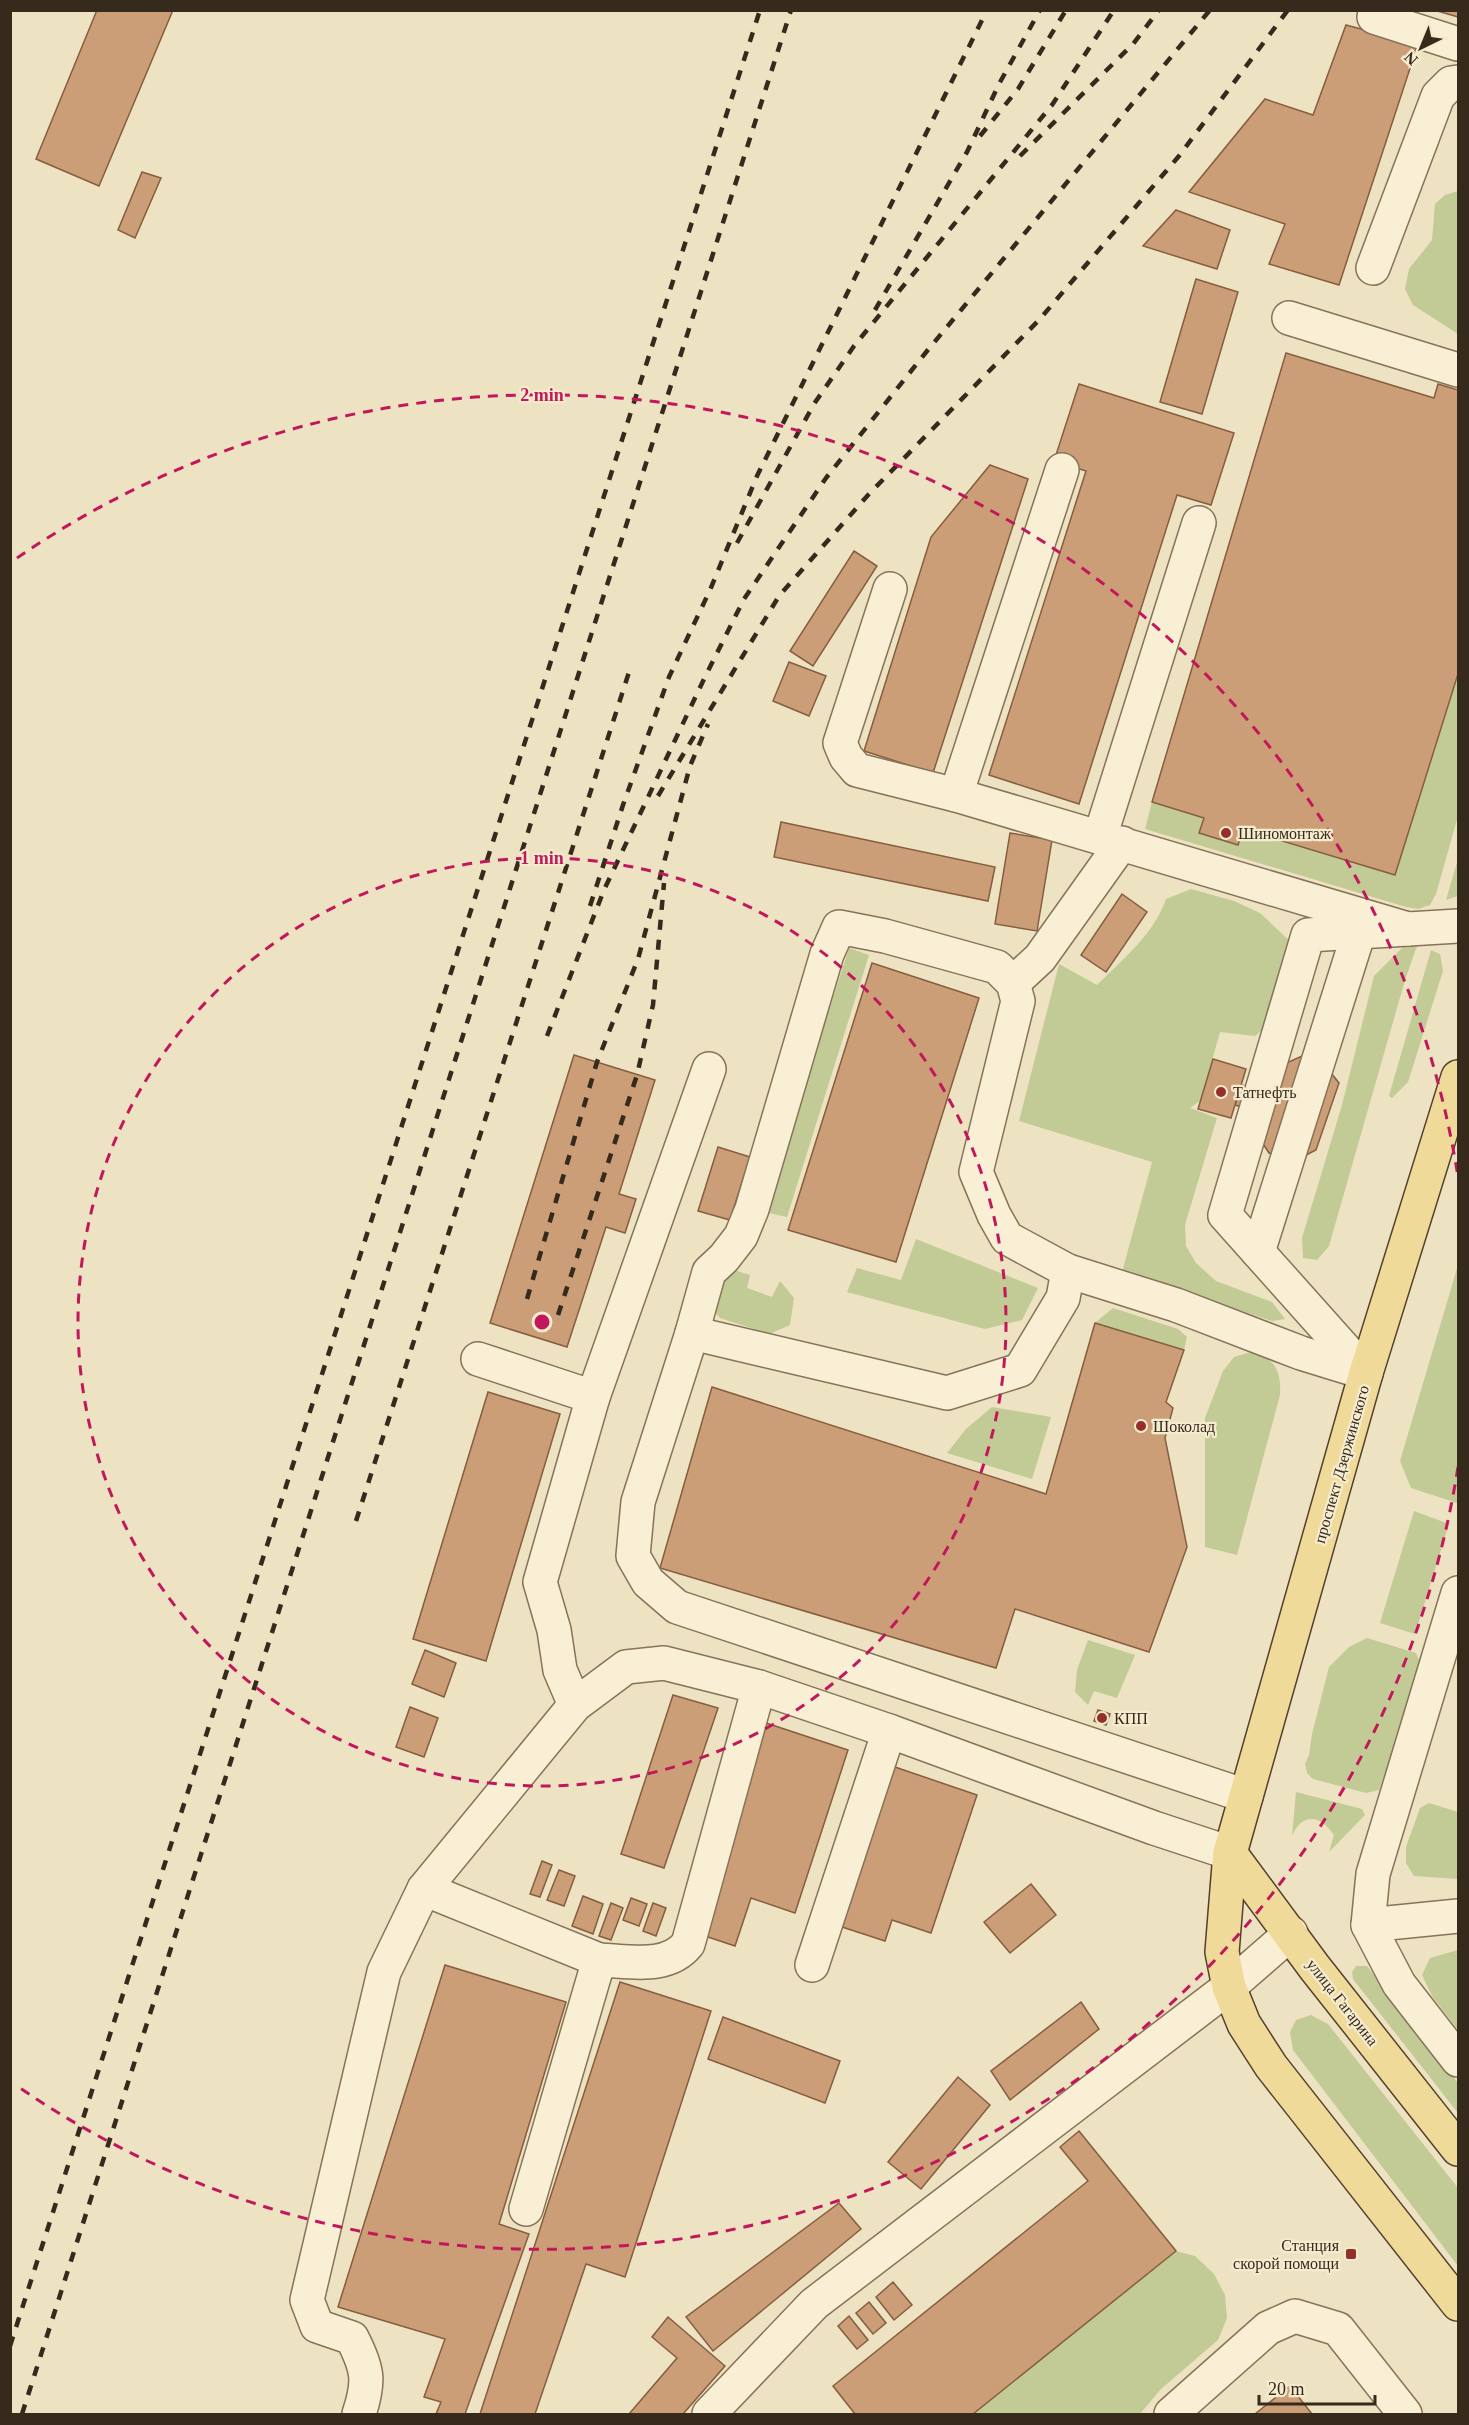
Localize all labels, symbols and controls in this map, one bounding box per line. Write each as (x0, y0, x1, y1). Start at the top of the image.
north arrow (1391, 18, 1451, 78)
text: N (1401, 48, 1421, 69)
text: 2 min (520, 385, 564, 405)
place label: Шиномонтаж (1238, 825, 1332, 842)
marker: Шиномонтаж (1219, 826, 1233, 840)
text: 1 min (520, 848, 564, 868)
place label: Татнефть (1233, 1084, 1297, 1102)
marker: Татнефть (1214, 1085, 1228, 1099)
centre of rings (532, 1312, 552, 1332)
street label: проспект Дзержинского (1311, 1383, 1373, 1545)
place label: Шоколад (1153, 1418, 1215, 1436)
marker: Шоколад (1134, 1419, 1148, 1433)
place label: КПП (1114, 1710, 1148, 1727)
marker: КПП (1095, 1711, 1109, 1725)
street label: улица Гагарина (1303, 1956, 1382, 2050)
place label: Станция скорой помощи (1233, 2237, 1340, 2273)
marker: Станция скорой помощи (1344, 2247, 1358, 2261)
scale bar (1259, 2368, 1374, 2406)
text: 20 m (1268, 2379, 1305, 2399)

